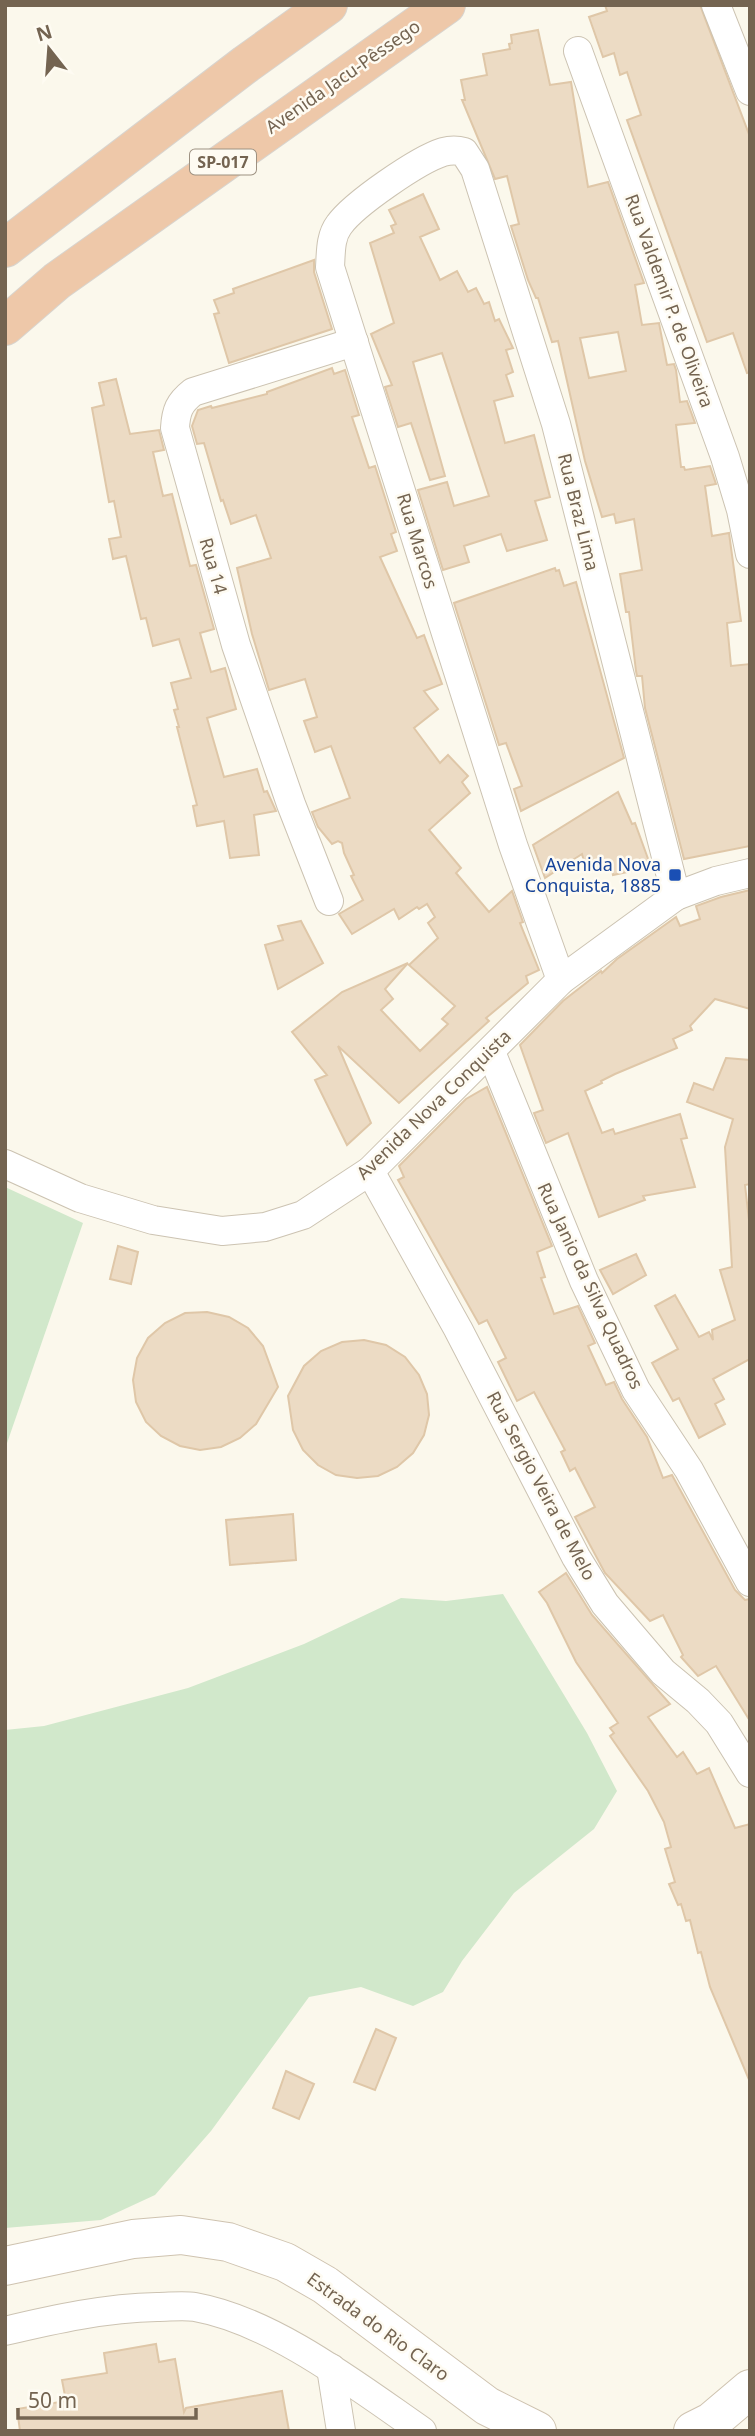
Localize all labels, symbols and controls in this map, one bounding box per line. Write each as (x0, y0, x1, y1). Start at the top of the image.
north arrow (14, 14, 84, 84)
street label: Avenida Jacu-Pêssego (260, 14, 424, 139)
text: N (33, 18, 55, 47)
road number: SP-017 (190, 150, 256, 174)
street label: Rua Valdemir P. de Oliveira (620, 191, 720, 411)
street label: Rua Braz Lima (553, 451, 605, 573)
street label: Rua Marcos (392, 490, 444, 591)
street label: Rua 14 (194, 535, 233, 597)
place label: Avenida Nova Conquista, 1885 (525, 852, 661, 897)
marker: Avenida Nova Conquista, 1885 (667, 867, 683, 883)
street label: Avenida Nova Conquista (351, 1024, 516, 1184)
street label: Rua Janio da Silva Quadros (532, 1178, 649, 1393)
street label: Rua Sergio Veira de Melo (482, 1387, 602, 1584)
street label: Estrada do Rio Claro (303, 2266, 455, 2386)
scale bar (18, 2376, 196, 2420)
text: 50 m (28, 2386, 77, 2414)

